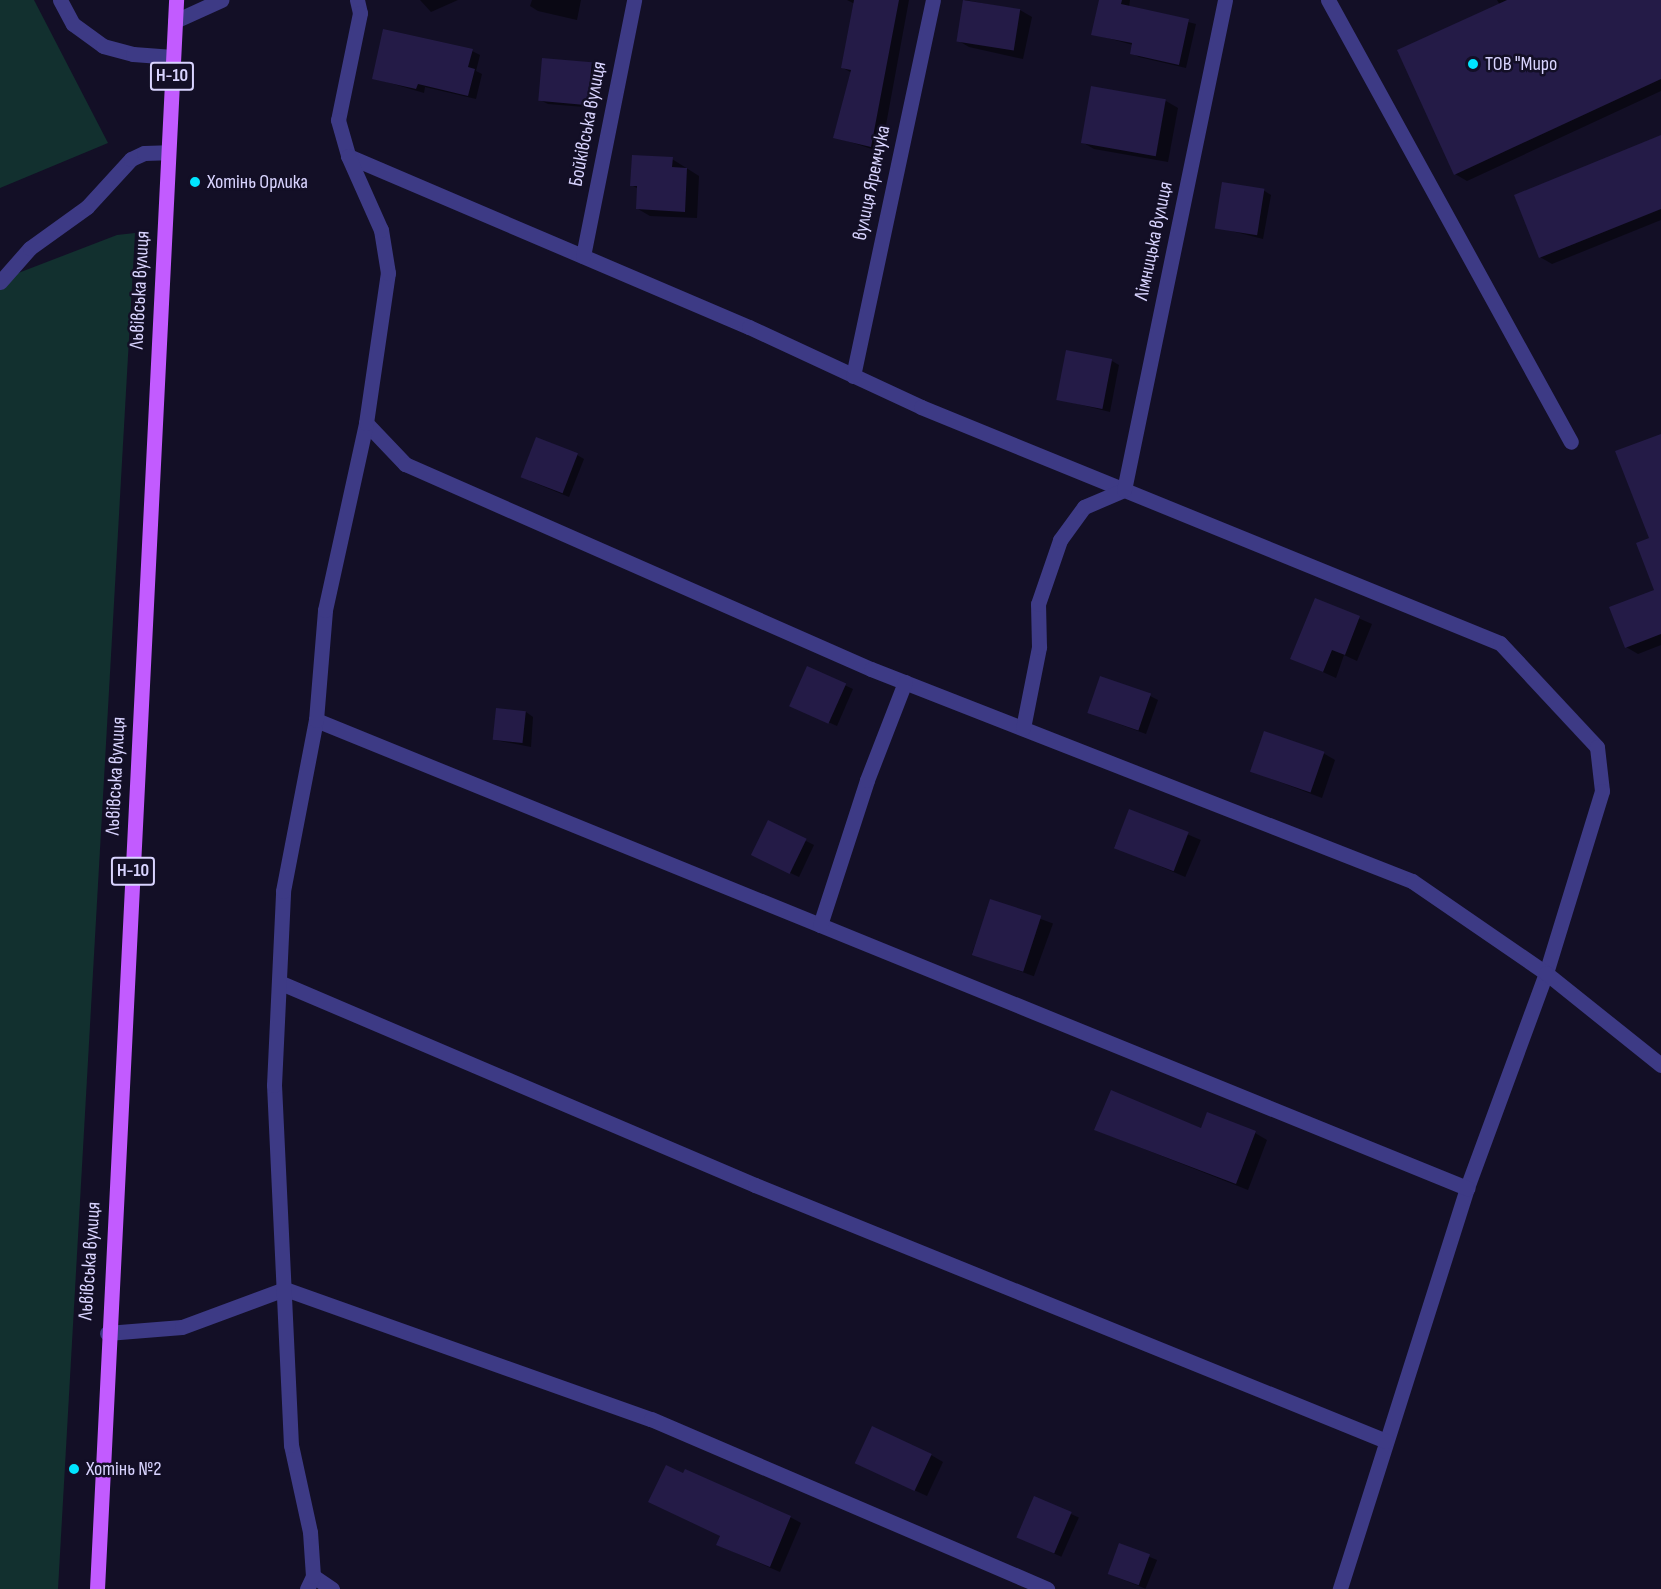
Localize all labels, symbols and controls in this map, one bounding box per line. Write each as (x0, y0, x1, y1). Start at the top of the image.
place label: ТОВ "Миро (1485, 52, 1557, 76)
marker: ТОВ "Миро (1466, 57, 1480, 71)
street label: Бойківська вулиця (564, 59, 612, 189)
road number: Н-10 (150, 61, 195, 91)
street label: вулиця Яремчука (848, 123, 896, 243)
place label: Хотінь Орлика (207, 170, 308, 194)
marker: Хотінь Орлика (188, 175, 202, 189)
street label: Лімницька вулиця (1130, 179, 1178, 303)
street label: Львівська вулиця (125, 230, 155, 350)
street label: Львівська вулиця (101, 716, 131, 836)
road number: Н-10 (110, 856, 156, 886)
street label: Львівська вулиця (74, 1201, 106, 1321)
place label: Хотінь №2 (86, 1457, 162, 1481)
marker: Хотінь №2 (67, 1462, 81, 1476)

